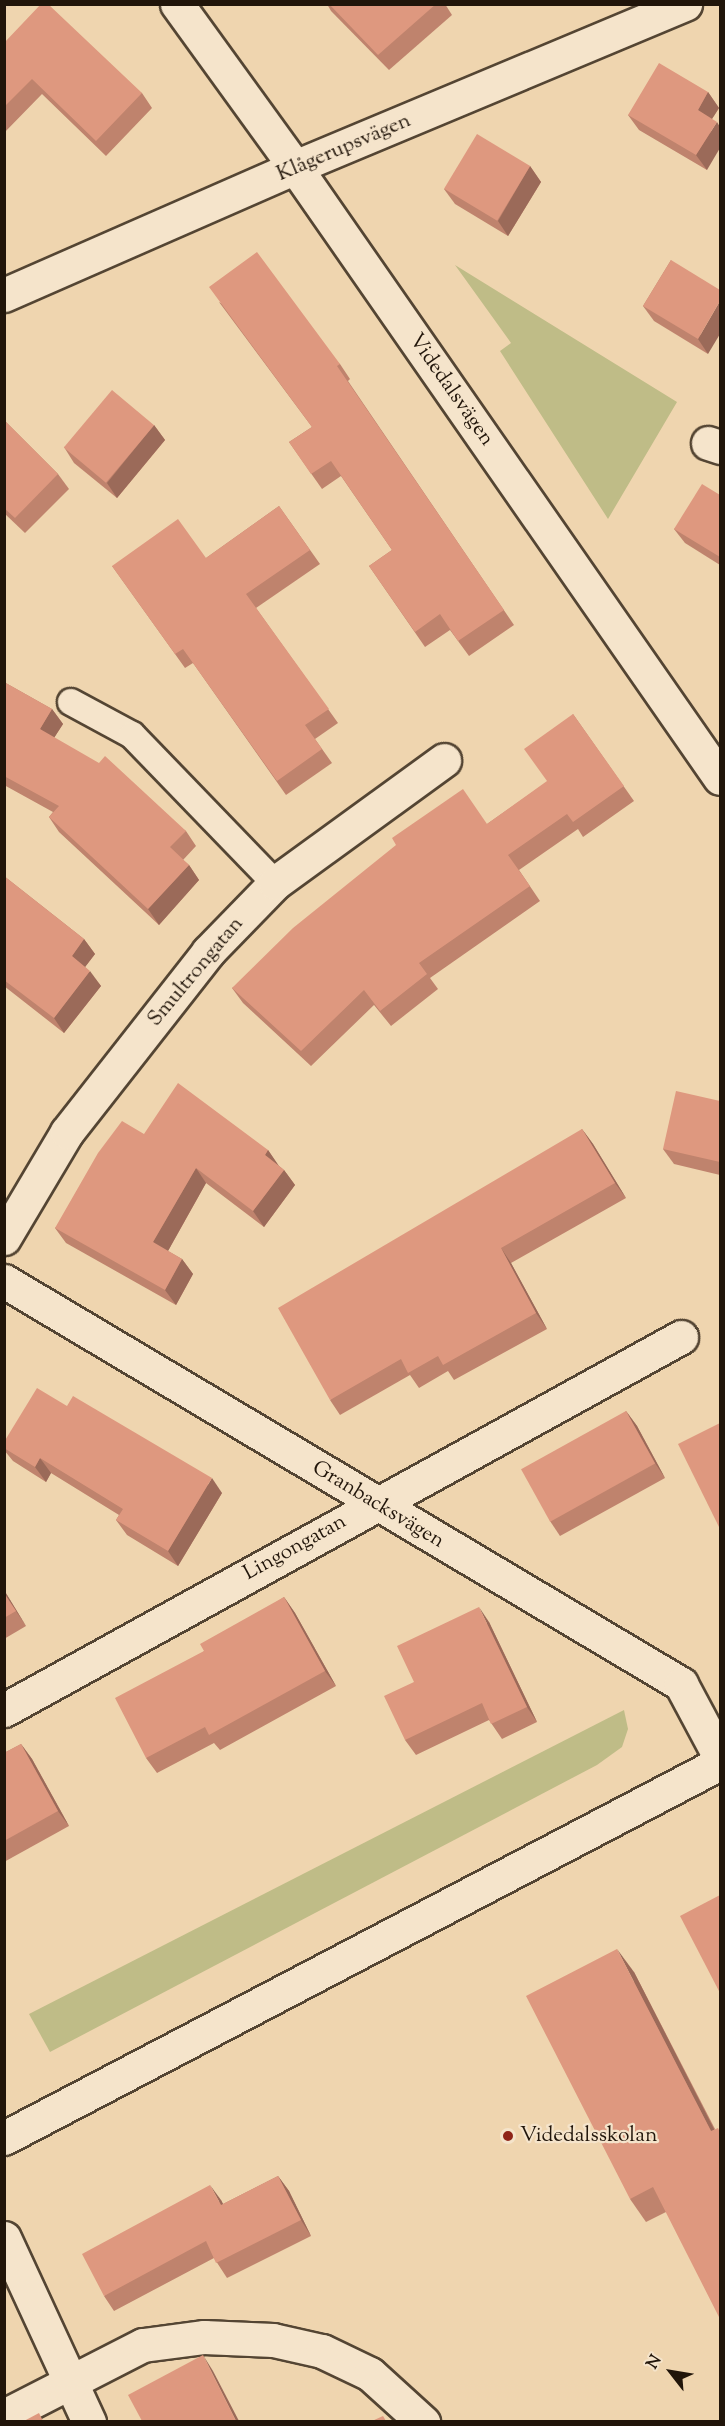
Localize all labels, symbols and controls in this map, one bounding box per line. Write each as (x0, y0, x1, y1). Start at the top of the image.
street label: Klågerupsvägen (273, 108, 415, 188)
street label: Videdalsvägen (403, 329, 499, 451)
street label: Smultrongatan (143, 912, 249, 1032)
street label: Granbacksvägen (307, 1456, 449, 1554)
street label: Lingongatan (239, 1509, 351, 1587)
place label: Videdalsskolan (520, 2123, 657, 2149)
marker: Videdalsskolan (501, 2129, 515, 2143)
north arrow (641, 2342, 701, 2402)
text: N (642, 2351, 668, 2374)

